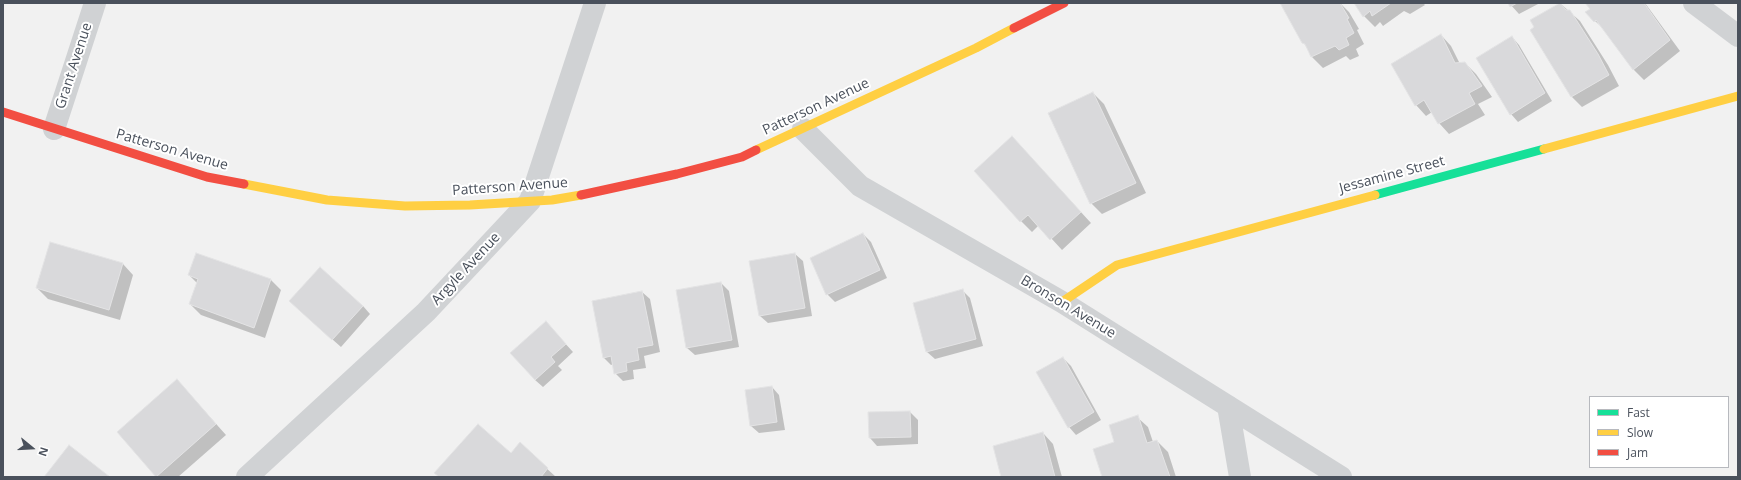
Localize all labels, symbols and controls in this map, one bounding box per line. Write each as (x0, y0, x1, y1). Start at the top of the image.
street label: Grant Avenue (52, 21, 96, 111)
street label: Patterson Avenue (760, 75, 872, 139)
street label: Patterson Avenue (114, 126, 230, 174)
street label: Jessamine Street (1337, 153, 1447, 197)
street label: Patterson Avenue (452, 175, 568, 199)
street label: Argyle Avenue (428, 229, 504, 309)
street label: Bronson Avenue (1017, 272, 1119, 342)
legend (1589, 396, 1729, 468)
text: Fast (1627, 404, 1650, 421)
text: Slow (1627, 424, 1653, 441)
north arrow (12, 428, 52, 468)
text: Jam (1627, 444, 1648, 461)
text: N (35, 445, 52, 458)

